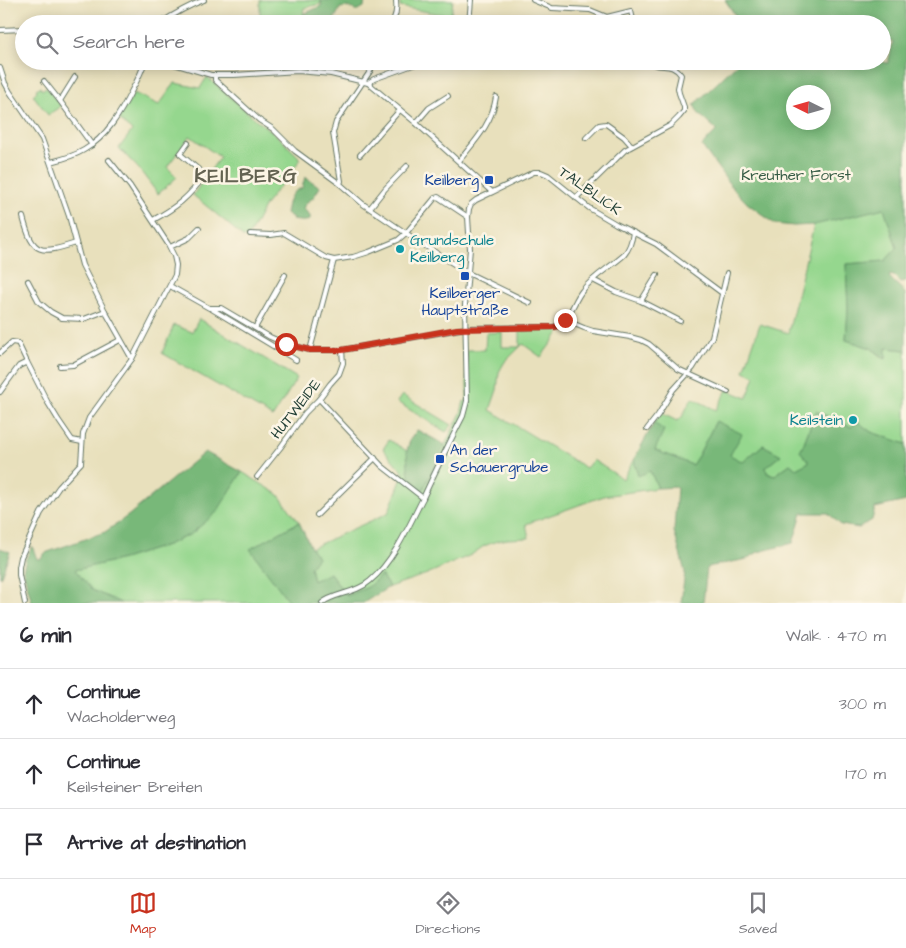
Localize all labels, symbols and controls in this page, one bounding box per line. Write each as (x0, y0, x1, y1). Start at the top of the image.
search box (15, 15, 891, 70)
icon: search (33, 29, 61, 57)
text: Search here (73, 29, 185, 56)
north arrow (786, 85, 831, 130)
district label: KEILBERG (195, 162, 297, 190)
street label: TALBLICK (554, 162, 626, 220)
park label: Kreuther Forst (741, 165, 851, 186)
place label: Keilberg (425, 170, 479, 192)
marker: Keilberg (483, 174, 495, 186)
place label: Grundschule Keilberg (410, 230, 494, 269)
marker: Grundschule Keilberg (394, 243, 406, 255)
marker: Keilberger Hauptstraße (459, 270, 471, 282)
place label: Keilberger Hauptstraße (421, 283, 509, 321)
route end (554, 309, 577, 332)
route start (275, 333, 298, 356)
street label: HUTWEIDE (266, 375, 326, 443)
place label: Keilstein (790, 410, 843, 431)
marker: Keilstein (847, 414, 859, 426)
place label: An der Schauergrube (450, 440, 548, 479)
marker: An der Schauergrube (434, 453, 446, 465)
text: 6 min (20, 621, 72, 650)
text: Walk · 470 m (786, 625, 886, 647)
text: Continue (67, 679, 141, 706)
icon: ahead (20, 690, 48, 718)
text: 300 m (839, 693, 886, 715)
text: Wacholderweg (67, 706, 175, 728)
text: Continue (67, 749, 141, 776)
icon: ahead (20, 760, 48, 788)
text: 170 m (845, 763, 886, 785)
text: Keilsteiner Breiten (67, 776, 202, 798)
icon: arrive (20, 830, 48, 858)
text: Arrive at destination (67, 830, 246, 857)
tab: Map (129, 889, 157, 939)
tab: Directions (415, 889, 480, 939)
tab: Saved (739, 889, 777, 939)

